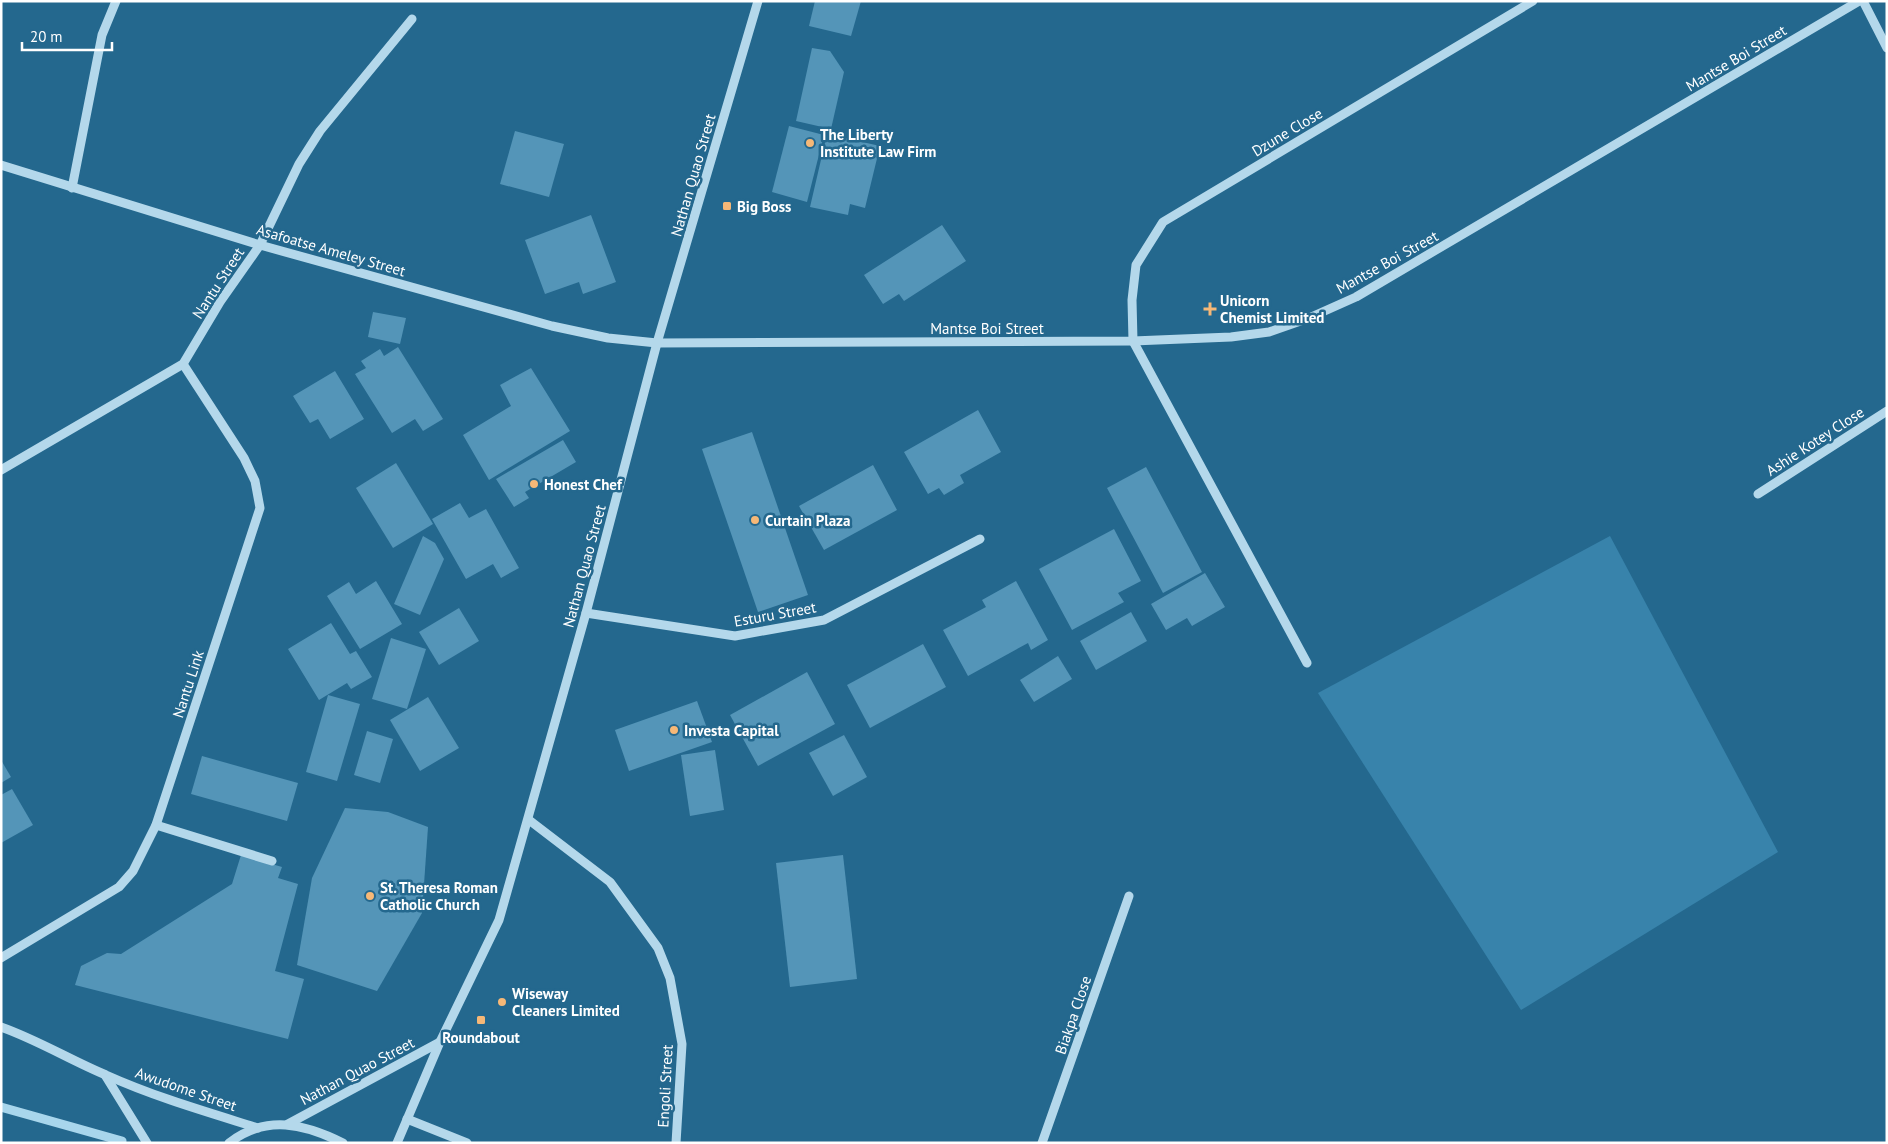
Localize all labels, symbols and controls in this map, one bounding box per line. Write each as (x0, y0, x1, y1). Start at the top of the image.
scale bar (22, 20, 112, 52)
street label: Mantse Boi Street (1682, 21, 1790, 95)
text: 20 m (30, 27, 63, 46)
street label: Dzune Close (1248, 104, 1326, 160)
street label: Nathan Quao Street (666, 112, 720, 238)
place label: The Liberty Institute Law Firm (820, 125, 936, 161)
marker: The Liberty Institute Law Firm (804, 137, 816, 149)
place label: Big Boss (737, 197, 791, 216)
marker: Big Boss (721, 200, 733, 212)
street label: Asafoatse Ameley Street (254, 220, 408, 280)
street label: Mantse Boi Street (1333, 226, 1441, 298)
street label: Nantu Street (188, 244, 248, 322)
place label: Unicorn Chemist Limited (1220, 291, 1324, 327)
marker: Unicorn Chemist Limited (1204, 303, 1216, 315)
street label: Mantse Boi Street (930, 319, 1044, 338)
street label: Ashie Kotey Close (1762, 402, 1868, 480)
place label: Honest Chef (544, 475, 623, 494)
marker: Honest Chef (528, 478, 540, 490)
street label: Nathan Quao Street (558, 502, 610, 630)
place label: Curtain Plaza (765, 511, 850, 530)
marker: Curtain Plaza (749, 514, 761, 526)
street label: Esturu Street (732, 597, 818, 631)
street label: Nantu Link (168, 647, 208, 720)
place label: Investa Capital (684, 721, 779, 740)
marker: Investa Capital (668, 724, 680, 736)
place label: St. Theresa Roman Catholic Church (380, 878, 498, 914)
marker: St. Theresa Roman Catholic Church (364, 890, 376, 902)
street label: Biakpa Close (1051, 973, 1095, 1057)
place label: Wiseway Cleaners Limited (512, 984, 620, 1020)
marker: Wiseway Cleaners Limited (496, 996, 508, 1008)
marker: Roundabout (475, 1014, 487, 1026)
place label: Roundabout (442, 1028, 521, 1047)
street label: Nathan Quao Street (297, 1033, 417, 1109)
street label: Engoli Street (653, 1044, 677, 1128)
street label: Awudome Street (133, 1063, 239, 1115)

